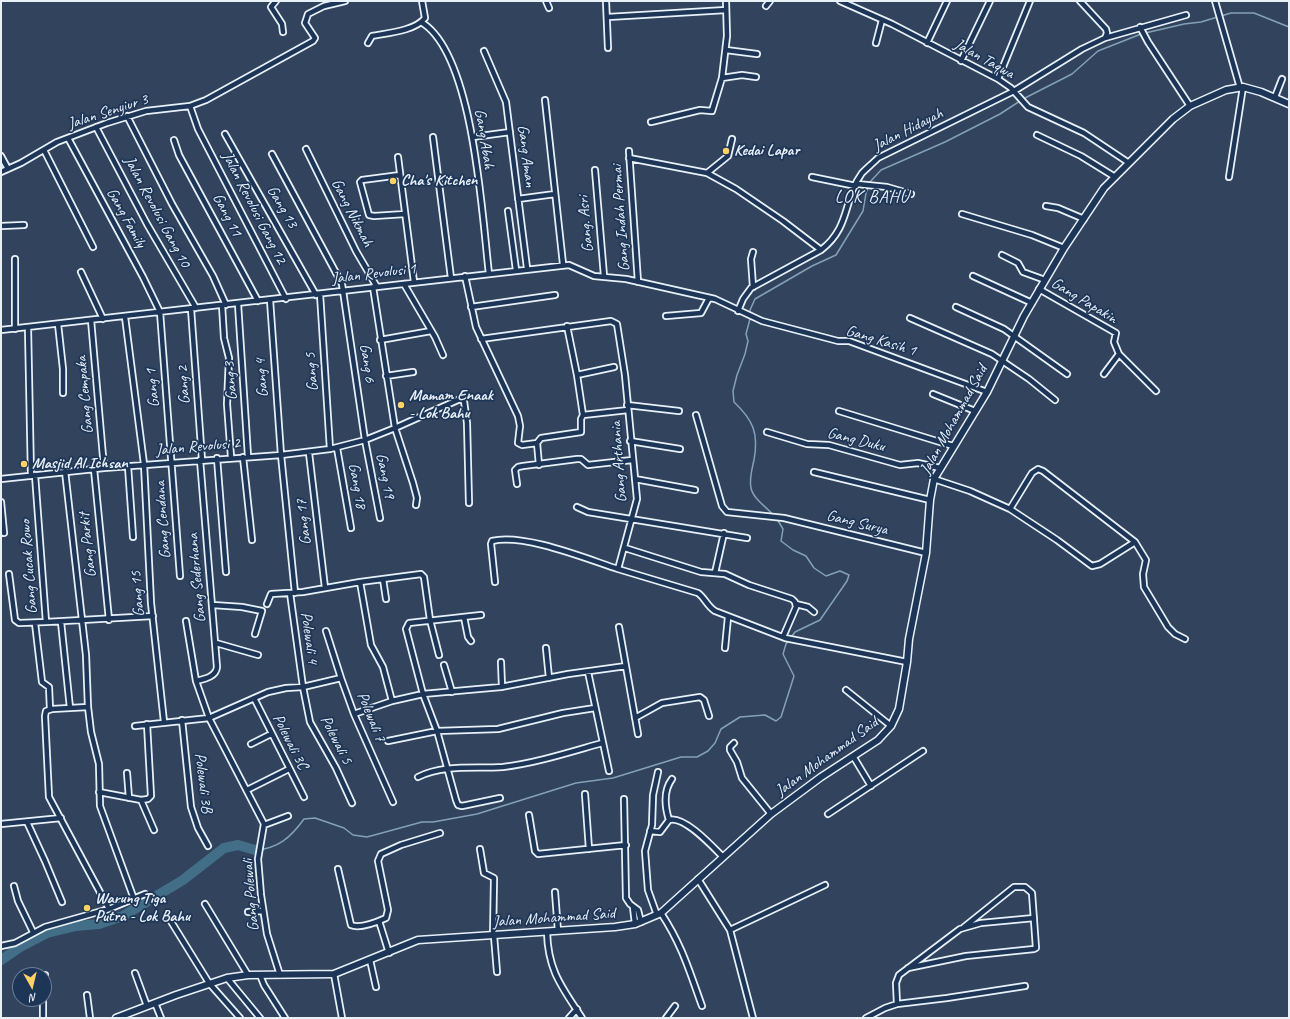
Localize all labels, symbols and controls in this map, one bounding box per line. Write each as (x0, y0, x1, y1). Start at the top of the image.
street label: Jalan Taqwa (951, 35, 1017, 83)
street label: Jalan Senyiur 3 (66, 90, 150, 134)
street label: Jalan Hidayah (870, 104, 946, 156)
street label: Gang Abah (470, 108, 498, 170)
street label: Gang Aman (513, 124, 539, 188)
place label: Kedai Lapar (734, 141, 799, 161)
marker: Kedai Lapar (721, 146, 731, 156)
street label: Jalan Revolusi Gang 12 (217, 149, 291, 267)
street label: Jalan Revolusi Gang 10 (120, 153, 194, 271)
street label: Gang Indah Permai (608, 164, 634, 272)
place label: Cha's Kitchen (401, 171, 477, 191)
street label: Gang Nikmah (327, 176, 377, 250)
marker: Cha's Kitchen (388, 176, 398, 186)
street label: Gang 13 (262, 182, 302, 232)
street label: Gang Family (102, 185, 150, 251)
district label: LOK BAHU (835, 186, 909, 208)
street label: Gang 11 (208, 190, 246, 240)
street label: Gang. Asri (574, 195, 598, 253)
street label: Jalan Revolusi 1 (331, 259, 417, 289)
street label: Gang Papakin (1047, 274, 1121, 328)
street label: Gang Kasih 1 (843, 321, 919, 361)
street label: Gang 6 (355, 342, 379, 384)
street label: Gang 5 (301, 352, 323, 392)
street label: Gang Cempaka (72, 355, 98, 435)
street label: Gang 4 (251, 358, 273, 398)
street label: Gang 3 (220, 361, 242, 401)
street label: Jalan Mohammad Said (916, 362, 992, 478)
street label: Gang 2 (173, 365, 195, 405)
street label: Gang 1 (142, 368, 164, 408)
place label: Mamam Enaak - Lok Bahu (409, 386, 493, 424)
marker: Mamam Enaak - Lok Bahu (396, 400, 406, 410)
street label: Gang Arthania (607, 421, 631, 503)
street label: Gang Duku (825, 424, 887, 456)
street label: Jalan Revolusi 2 (155, 434, 241, 460)
street label: Gang 19 (371, 452, 399, 500)
place label: Masjid Al Ichsan (32, 454, 128, 474)
marker: Masjid Al Ichsan (19, 459, 29, 469)
street label: Gang 18 (344, 462, 370, 510)
street label: Gang Cendana (151, 480, 175, 560)
street label: Gang 17 (292, 498, 316, 546)
street label: Gang Surya (824, 506, 890, 540)
street label: Gang Parkit (75, 512, 101, 578)
street label: Gang Cucak Rowo (16, 519, 42, 615)
street label: Gang Sederhana (184, 533, 210, 623)
street label: Gang 15 (127, 570, 149, 618)
street label: Polewali 4 (296, 611, 322, 665)
street label: Polewali 7 (352, 689, 390, 745)
street label: Polewali 3C (268, 711, 312, 773)
street label: Polewali 5 (316, 712, 356, 768)
street label: Jalan Mohammad Said (772, 713, 882, 801)
street label: Polewali 3B (190, 752, 216, 814)
street label: Gang Polewali (238, 858, 264, 932)
place label: Warung Tiga Putra - Lok Bahu (95, 889, 190, 927)
marker: Warung Tiga Putra - Lok Bahu (82, 903, 92, 913)
street label: Jalan Mohammad Said (492, 904, 616, 932)
north arrow (12, 967, 52, 1007)
text: N (29, 990, 38, 1005)

